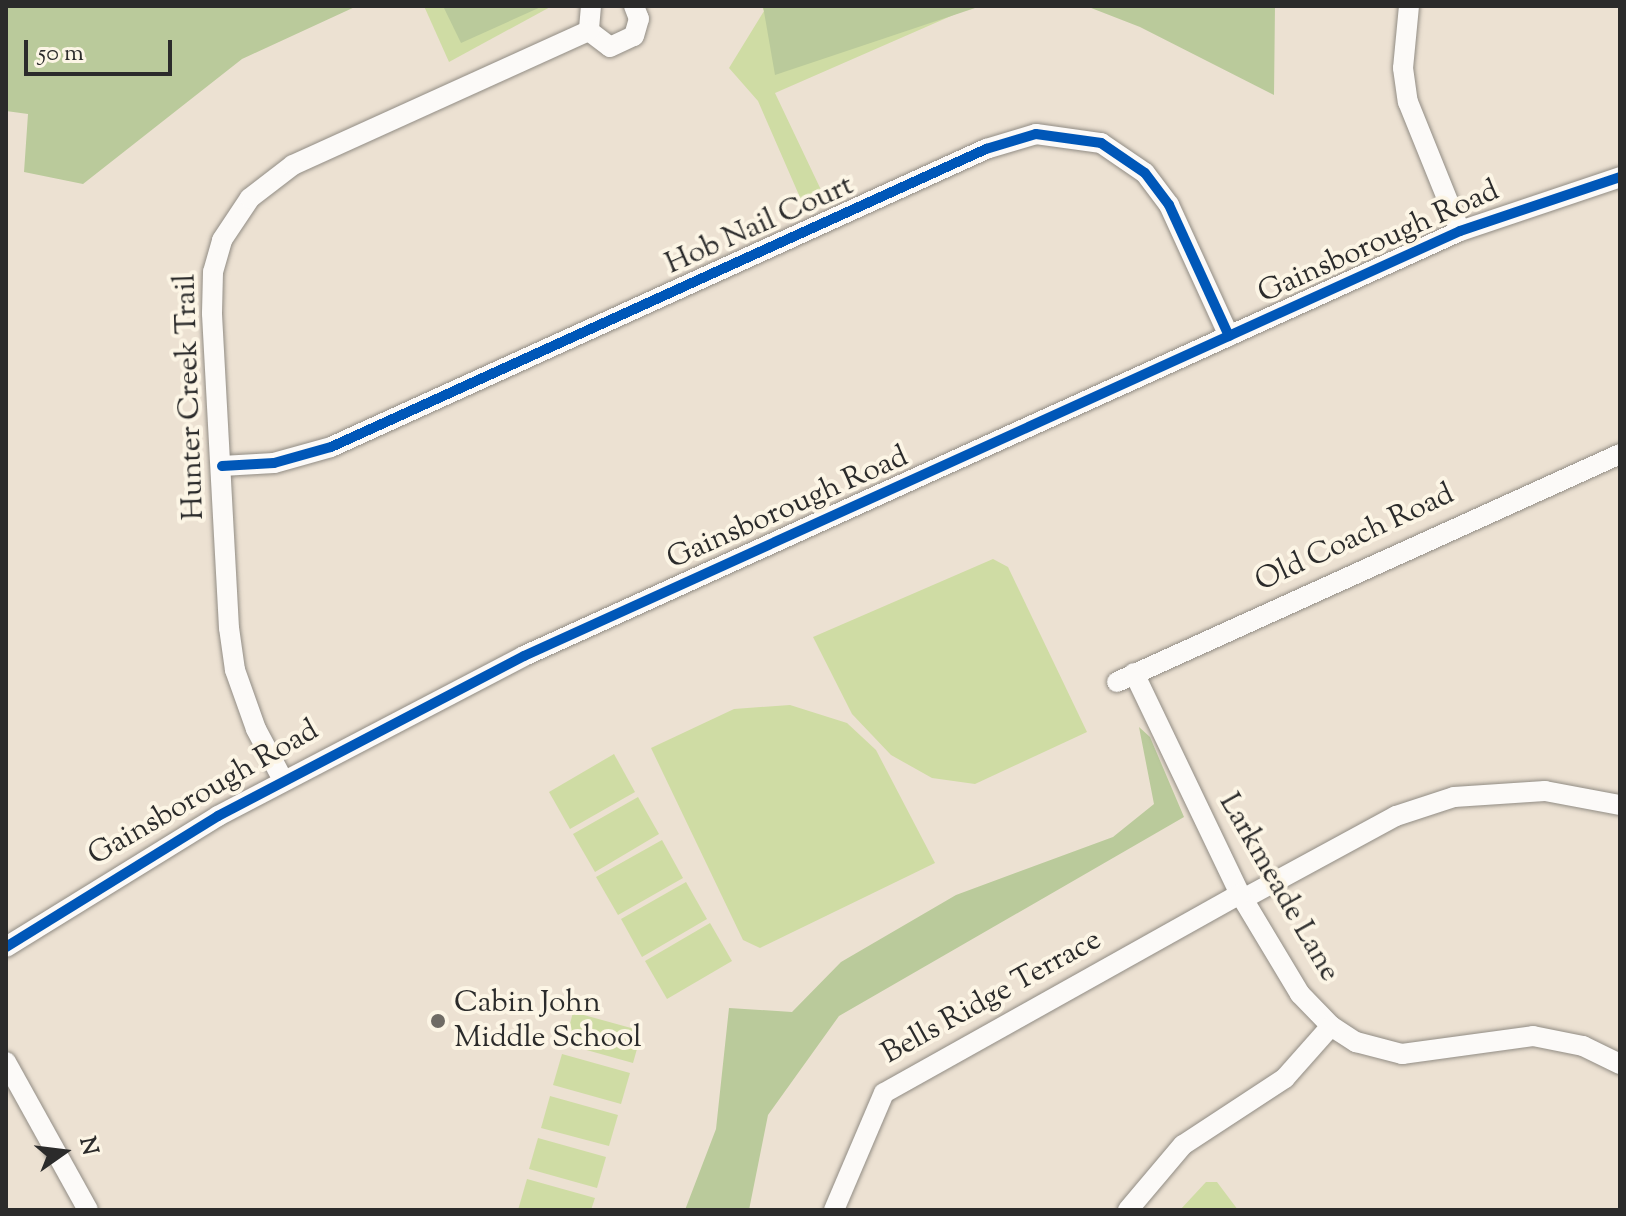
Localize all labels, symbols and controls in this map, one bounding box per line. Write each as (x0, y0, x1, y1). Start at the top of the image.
scale bar (28, 24, 176, 74)
text: 50 m (38, 37, 84, 71)
street label: Hob Nail Court (660, 168, 860, 284)
street label: Gainsborough Road (1253, 174, 1505, 312)
street label: Hunter Creek Trail (169, 273, 213, 521)
street label: Gainsborough Road (662, 440, 914, 578)
street label: Old Coach Road (1250, 477, 1460, 601)
street label: Gainsborough Road (82, 713, 326, 875)
street label: Larkmeade Lane (1210, 788, 1346, 988)
street label: Bells Ridge Terrace (876, 923, 1108, 1073)
place label: Cabin John Middle School (454, 986, 642, 1056)
marker: Cabin John Middle School (429, 1012, 447, 1030)
north arrow (24, 1112, 104, 1192)
text: N (70, 1134, 105, 1159)

